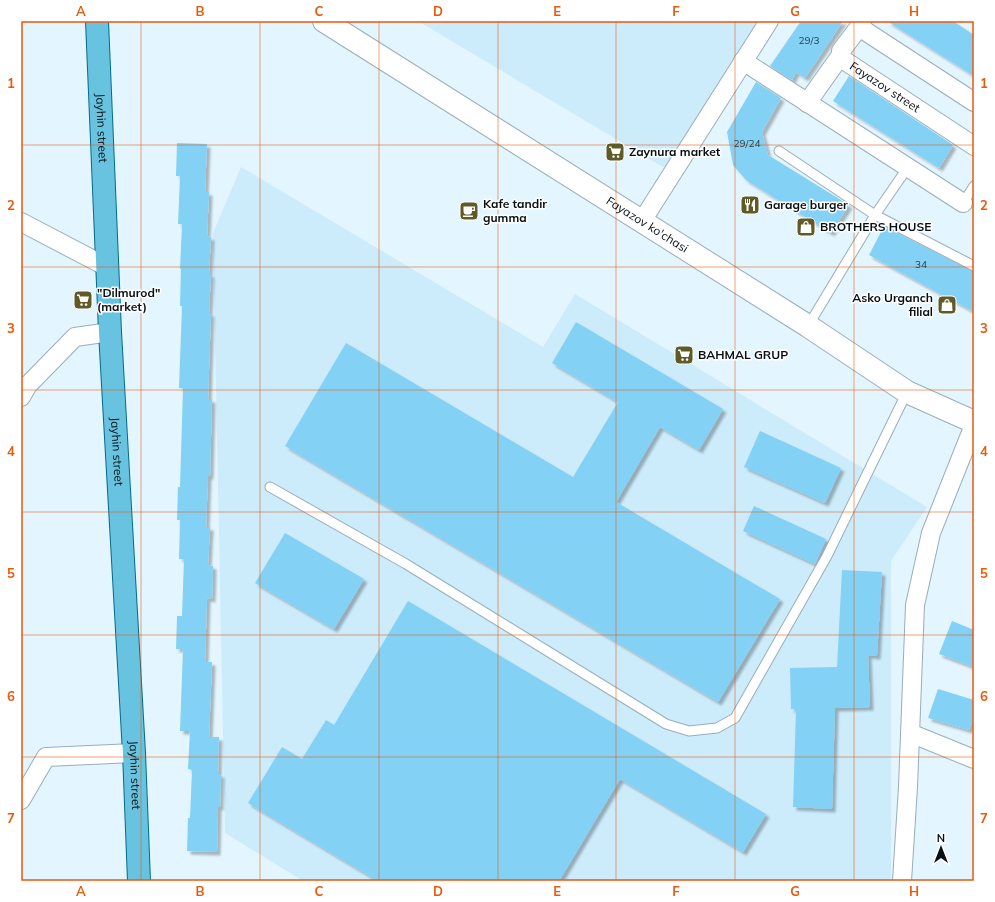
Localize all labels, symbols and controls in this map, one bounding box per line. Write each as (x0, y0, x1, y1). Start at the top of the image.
text: A (76, 3, 86, 19)
text: B (196, 3, 205, 19)
text: C (315, 3, 324, 19)
text: D (433, 3, 443, 19)
text: E (553, 3, 561, 19)
text: F (672, 3, 680, 19)
text: G (790, 3, 800, 19)
text: H (909, 3, 919, 19)
house number: 29/3 (799, 34, 819, 47)
street label: Fayazov street (847, 58, 923, 115)
text: 1 (7, 75, 15, 91)
text: 1 (980, 75, 988, 91)
street label: Jayhin street (93, 93, 111, 163)
house number: 29/24 (734, 137, 760, 150)
supermarket icon: Zaynura market (604, 141, 626, 163)
place label: Zaynura market (629, 144, 721, 159)
street label: Fayazov ko'chasi (604, 193, 691, 256)
restaurant icon: Garage burger (739, 194, 761, 216)
place label: Kafe tandir gumma (483, 196, 547, 225)
text: 2 (7, 197, 15, 213)
place label: Garage burger (764, 197, 848, 212)
text: 2 (980, 197, 988, 213)
cafe icon: Kafe tandir gumma (458, 200, 480, 222)
shop icon: BROTHERS HOUSE (795, 216, 817, 238)
place label: BROTHERS HOUSE (820, 219, 931, 234)
house number: 34 (915, 258, 927, 271)
place label: "Dilmurod" (market) (97, 285, 160, 314)
supermarket icon: "Dilmurod" (market) (72, 289, 94, 311)
place label: Asko Urganch filial (852, 290, 933, 319)
shop icon: Asko Urganch filial (936, 294, 958, 316)
text: 3 (7, 320, 15, 336)
text: 3 (980, 320, 988, 336)
supermarket icon: BAHMAL GRUP (673, 344, 695, 366)
place label: BAHMAL GRUP (698, 347, 788, 362)
street label: Jayhin street (108, 417, 127, 486)
text: 4 (7, 443, 15, 459)
text: 4 (980, 443, 988, 459)
text: 5 (7, 565, 15, 581)
text: 5 (980, 565, 988, 581)
text: 6 (7, 688, 15, 704)
text: 6 (980, 688, 988, 704)
street label: Jayhin street (126, 740, 144, 810)
text: 7 (7, 810, 15, 826)
text: 7 (980, 810, 988, 826)
north arrow (921, 828, 961, 868)
text: N (937, 831, 945, 845)
text: A (76, 883, 86, 899)
text: B (196, 883, 205, 899)
text: C (315, 883, 324, 899)
text: D (433, 883, 443, 899)
text: E (553, 883, 561, 899)
text: F (672, 883, 680, 899)
text: G (790, 883, 800, 899)
text: H (909, 883, 919, 899)

